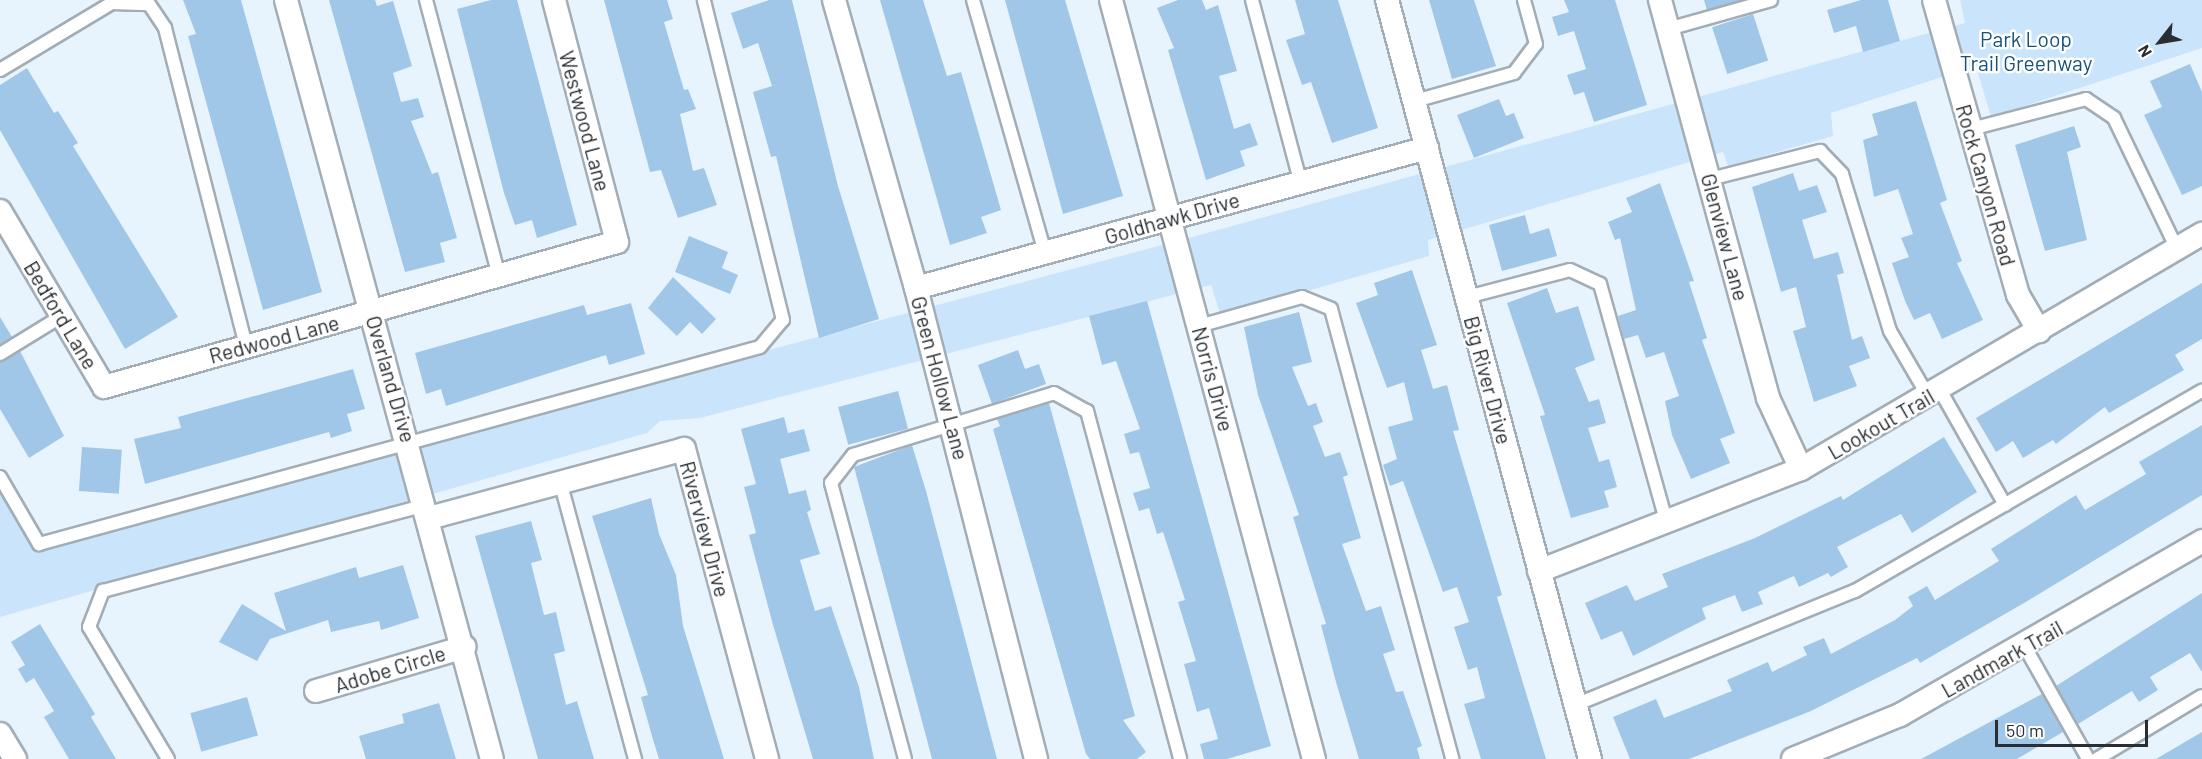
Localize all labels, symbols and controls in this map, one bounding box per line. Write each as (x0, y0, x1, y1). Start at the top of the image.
north arrow (2130, 12, 2190, 72)
park label: Park Loop Trail Greenway (1960, 26, 2092, 76)
text: N (2133, 42, 2155, 61)
street label: Westwood Lane (554, 48, 616, 194)
street label: Rock Canyon Road (1951, 101, 2021, 269)
street label: Glenview Lane (1696, 171, 1754, 303)
street label: Goldhawk Drive (1102, 187, 1242, 249)
street label: Bedford Lane (19, 256, 103, 374)
street label: Green Hollow Lane (906, 293, 974, 463)
street label: Redwood Lane (206, 310, 342, 368)
street label: Overland Drive (361, 313, 421, 445)
street label: Big River Drive (1459, 313, 1517, 447)
street label: Norris Drive (1187, 324, 1239, 434)
street label: Lookout Trail (1823, 383, 1939, 465)
street label: Riverview Drive (675, 458, 735, 600)
street label: Landmark Trail (1937, 615, 2067, 703)
street label: Adobe Circle (331, 640, 449, 698)
scale bar (1998, 708, 2151, 746)
text: 50 m (2006, 719, 2044, 741)

